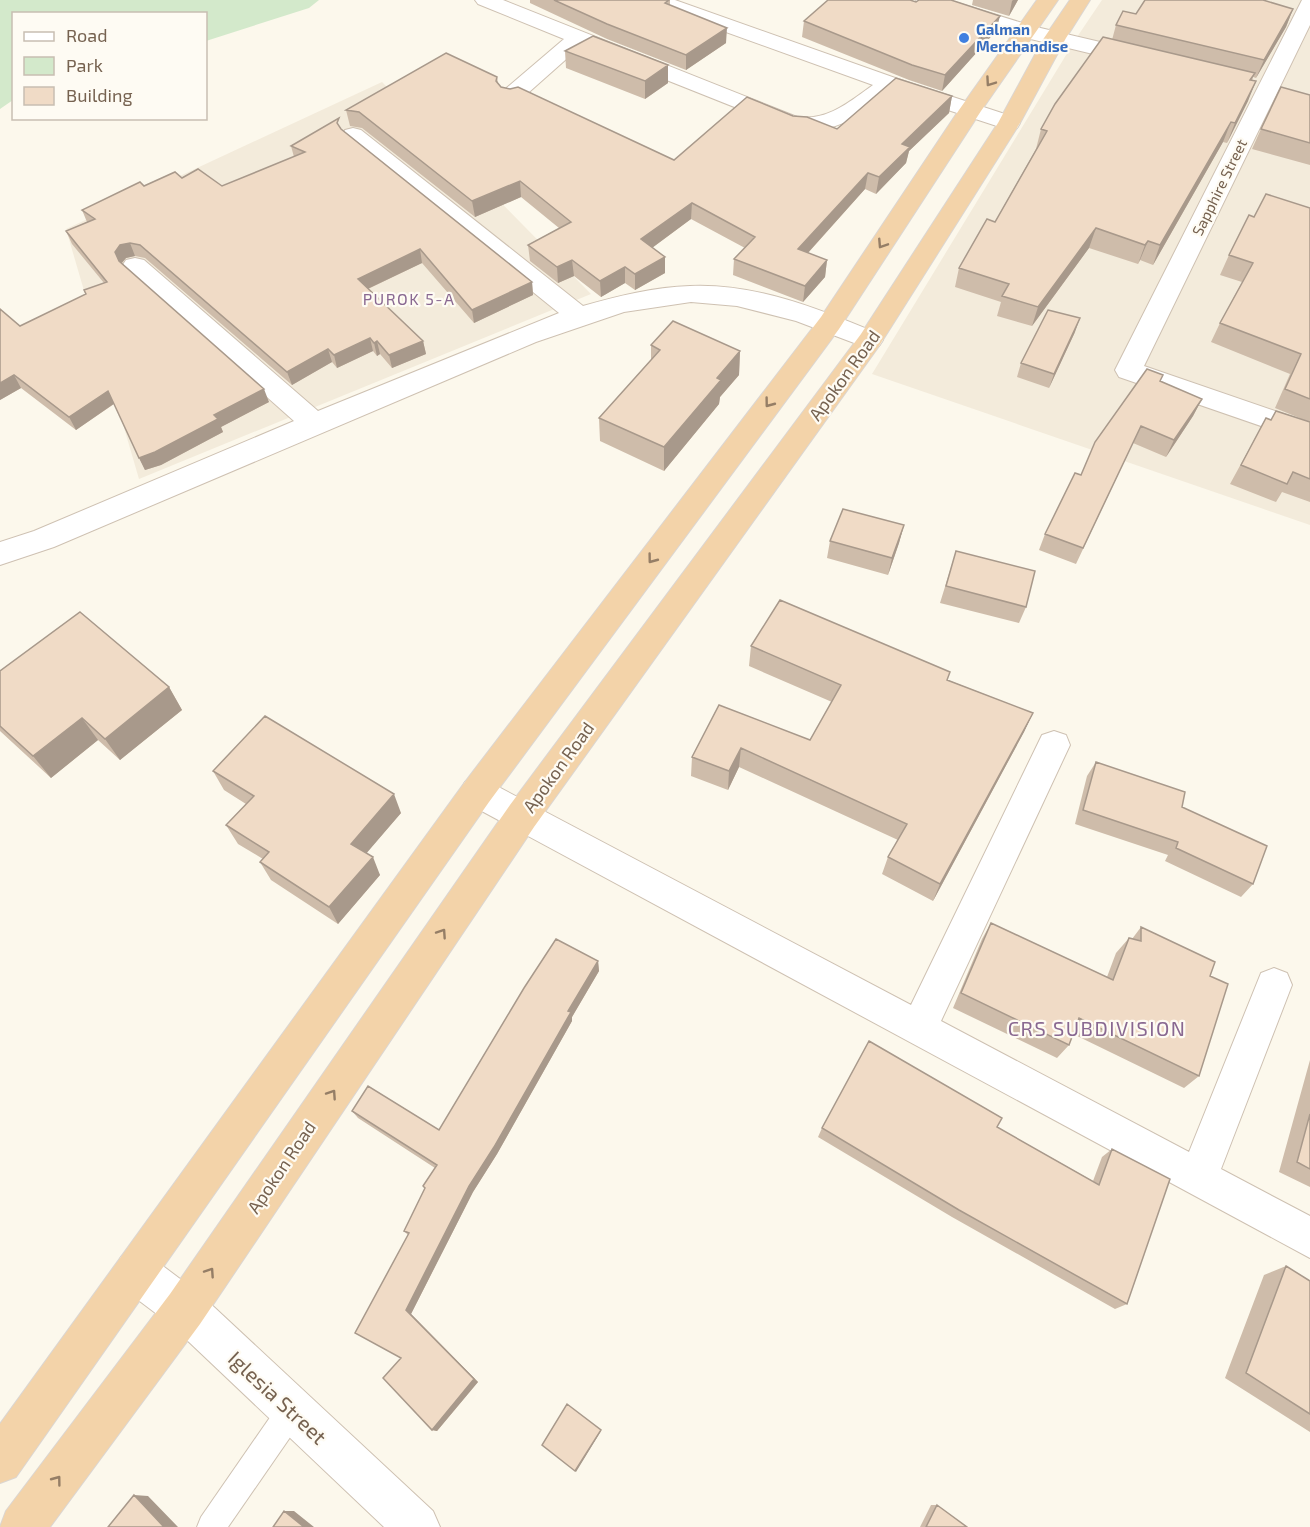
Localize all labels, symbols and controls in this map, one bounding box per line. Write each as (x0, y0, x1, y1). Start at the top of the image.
legend (12, 12, 207, 120)
place label: Galman Merchandise (976, 20, 1068, 55)
text: Road (66, 24, 107, 46)
marker: Galman Merchandise (957, 31, 971, 45)
text: Park (66, 54, 103, 76)
one-way arrow (986, 75, 997, 86)
text: Building (66, 84, 133, 106)
street label: Sapphire Street (1188, 135, 1250, 238)
one-way arrow (877, 238, 889, 248)
district label: PUROK 5-A (363, 289, 455, 308)
street label: Apokon Road (804, 325, 884, 425)
one-way arrow (766, 397, 777, 408)
one-way arrow (648, 553, 659, 564)
street label: Apokon Road (518, 717, 598, 817)
one-way arrow (435, 929, 446, 940)
district label: CRS SUBDIVISION (1008, 1016, 1186, 1040)
one-way arrow (325, 1089, 336, 1100)
street label: Apokon Road (242, 1117, 320, 1217)
one-way arrow (203, 1268, 214, 1279)
street label: Iglesia Street (224, 1345, 332, 1449)
one-way arrow (50, 1476, 61, 1487)

